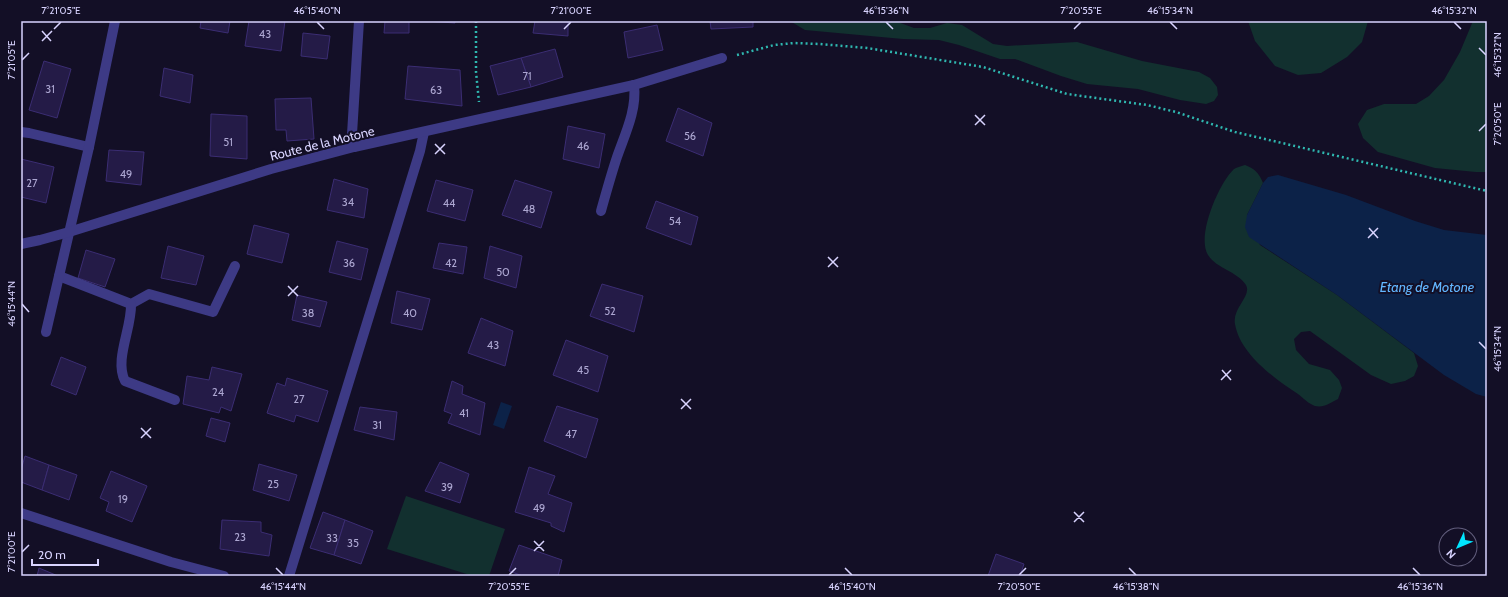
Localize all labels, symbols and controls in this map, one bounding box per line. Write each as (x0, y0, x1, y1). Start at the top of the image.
text: 7°21'05"E (41, 4, 81, 17)
text: 46°15'40"N (293, 4, 341, 17)
text: 7°21'00"E (551, 4, 592, 17)
text: 46°15'36"N (863, 4, 909, 17)
text: 7°20'55"E (1060, 4, 1102, 17)
text: 46°15'34"N (1147, 4, 1193, 17)
text: 46°15'32"N (1431, 4, 1477, 17)
house number: 43 (259, 27, 271, 41)
text: 46°15'32"N (1491, 32, 1504, 78)
text: 7°21'05"E (5, 40, 18, 80)
house number: 71 (522, 69, 532, 83)
house number: 31 (45, 82, 55, 96)
house number: 63 (430, 83, 442, 97)
text: 7°20'50"E (1491, 102, 1504, 146)
street label: Route de la Motone (268, 122, 376, 164)
house number: 56 (684, 129, 696, 143)
house number: 51 (223, 135, 233, 149)
house number: 46 (577, 139, 589, 153)
house number: 49 (120, 167, 132, 181)
house number: 27 (26, 176, 38, 190)
house number: 34 (342, 195, 355, 209)
house number: 44 (443, 196, 456, 210)
house number: 48 (522, 202, 536, 216)
house number: 54 (669, 214, 682, 228)
house number: 36 (343, 256, 355, 270)
house number: 42 (445, 256, 457, 270)
house number: 50 (496, 265, 510, 279)
water label: Etang de Motone (1380, 278, 1475, 296)
text: 46°15'44"N (5, 281, 18, 327)
house number: 52 (604, 304, 616, 318)
house number: 38 (302, 306, 314, 320)
house number: 40 (403, 306, 417, 320)
text: 46°15'34"N (1491, 326, 1504, 372)
house number: 43 (487, 338, 499, 352)
house number: 45 (577, 363, 589, 377)
house number: 24 (212, 385, 225, 399)
house number: 27 (293, 392, 305, 406)
house number: 41 (459, 406, 469, 420)
house number: 31 (372, 418, 382, 432)
house number: 47 (565, 427, 577, 441)
house number: 25 (267, 477, 279, 491)
house number: 39 (441, 480, 453, 494)
house number: 19 (118, 492, 128, 506)
house number: 49 (533, 501, 545, 515)
north arrow (1438, 527, 1478, 567)
house number: 23 (234, 530, 246, 544)
text: 7°21'00"E (5, 531, 18, 572)
house number: 33 (326, 531, 338, 545)
house number: 35 (347, 536, 359, 550)
scale bar (32, 541, 98, 567)
text: N (1443, 546, 1459, 562)
text: 20 m (38, 547, 66, 562)
text: 46°15'44"N (260, 580, 306, 593)
text: 7°20'55"E (488, 580, 530, 593)
text: 46°15'40"N (828, 580, 876, 593)
text: 7°20'50"E (997, 580, 1041, 593)
text: 46°15'38"N (1113, 580, 1159, 593)
text: 46°15'36"N (1397, 580, 1443, 593)

